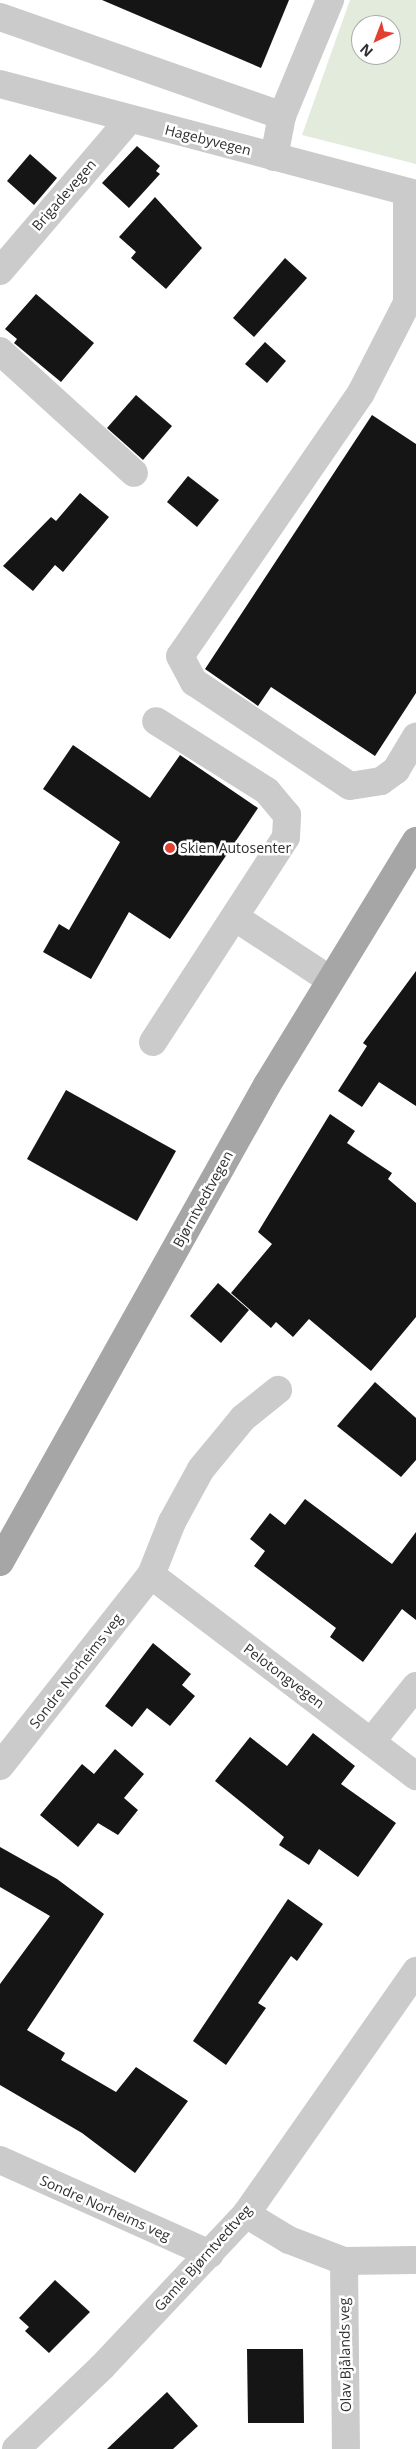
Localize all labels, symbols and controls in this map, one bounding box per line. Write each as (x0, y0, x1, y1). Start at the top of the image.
north arrow (351, 15, 401, 65)
text: N (355, 40, 377, 61)
street label: Hagebyvegen (163, 121, 253, 159)
street label: Brigadevegen (28, 156, 100, 234)
place label: Skien Autosenter (180, 840, 291, 856)
marker: Skien Autosenter (164, 842, 176, 854)
street label: Bjørntvedtvegen (170, 1148, 236, 1250)
street label: Sondre Norheims veg (26, 1610, 126, 1732)
street label: Pelotongvegen (240, 1640, 328, 1712)
street label: Sondre Norheims veg (37, 2172, 173, 2244)
street label: Gamle Bjørntvedtveg (151, 2201, 255, 2315)
street label: Olav Bjålands veg (336, 2298, 354, 2412)

